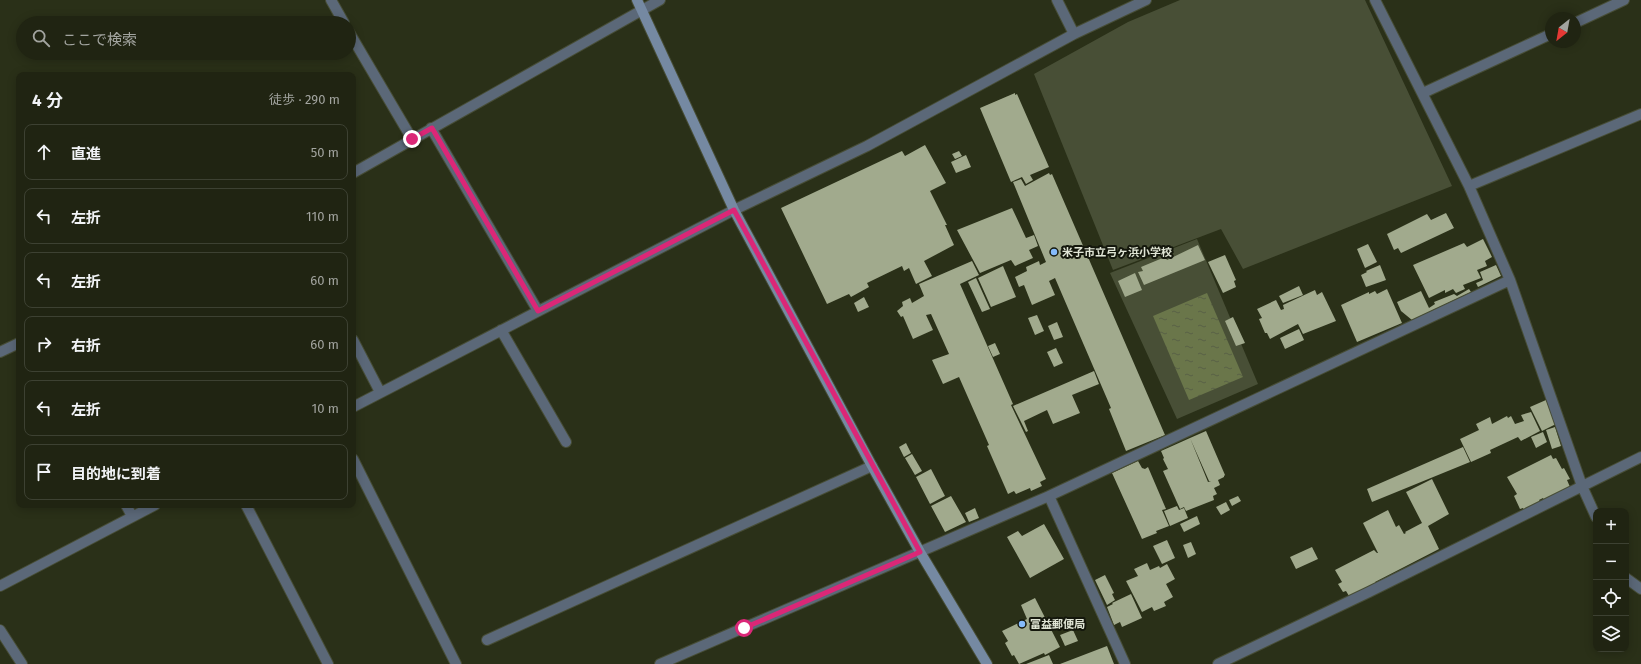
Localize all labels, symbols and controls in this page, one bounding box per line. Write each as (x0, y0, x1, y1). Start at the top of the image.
north arrow (1545, 12, 1581, 48)
search box (16, 16, 356, 60)
icon: search (30, 27, 52, 49)
text: ここで検索 (62, 31, 137, 49)
text: 4 分 (32, 90, 63, 111)
text: 徒歩 · 290 m (269, 92, 340, 107)
route end (403, 130, 421, 148)
icon: ahead (33, 141, 55, 163)
text: 直進 (71, 145, 101, 163)
text: 50 m (311, 145, 339, 160)
icon: left (33, 205, 55, 227)
text: 左折 (71, 209, 101, 227)
text: 110 m (306, 209, 339, 224)
place label: 米子市立弓ヶ浜小学校 (1062, 246, 1172, 259)
marker: 米子市立弓ヶ浜小学校 (1049, 247, 1059, 257)
icon: left (33, 269, 55, 291)
text: 左折 (71, 273, 101, 291)
text: 60 m (310, 273, 339, 288)
icon: right (33, 333, 55, 355)
text: 右折 (71, 337, 101, 355)
text: 60 m (310, 337, 339, 352)
icon: left (33, 397, 55, 419)
text: 左折 (71, 401, 101, 419)
text: 10 m (312, 401, 339, 416)
icon: arrive (33, 461, 55, 483)
text: 目的地に到着 (71, 465, 161, 483)
map controls (1593, 508, 1629, 652)
button: + (1593, 508, 1629, 544)
button: − (1593, 544, 1629, 580)
button: locate (1593, 580, 1629, 616)
button: layers (1593, 616, 1629, 652)
place label: 富益郵便局 (1030, 618, 1085, 631)
route start (735, 619, 753, 637)
marker: 富益郵便局 (1017, 619, 1027, 629)

